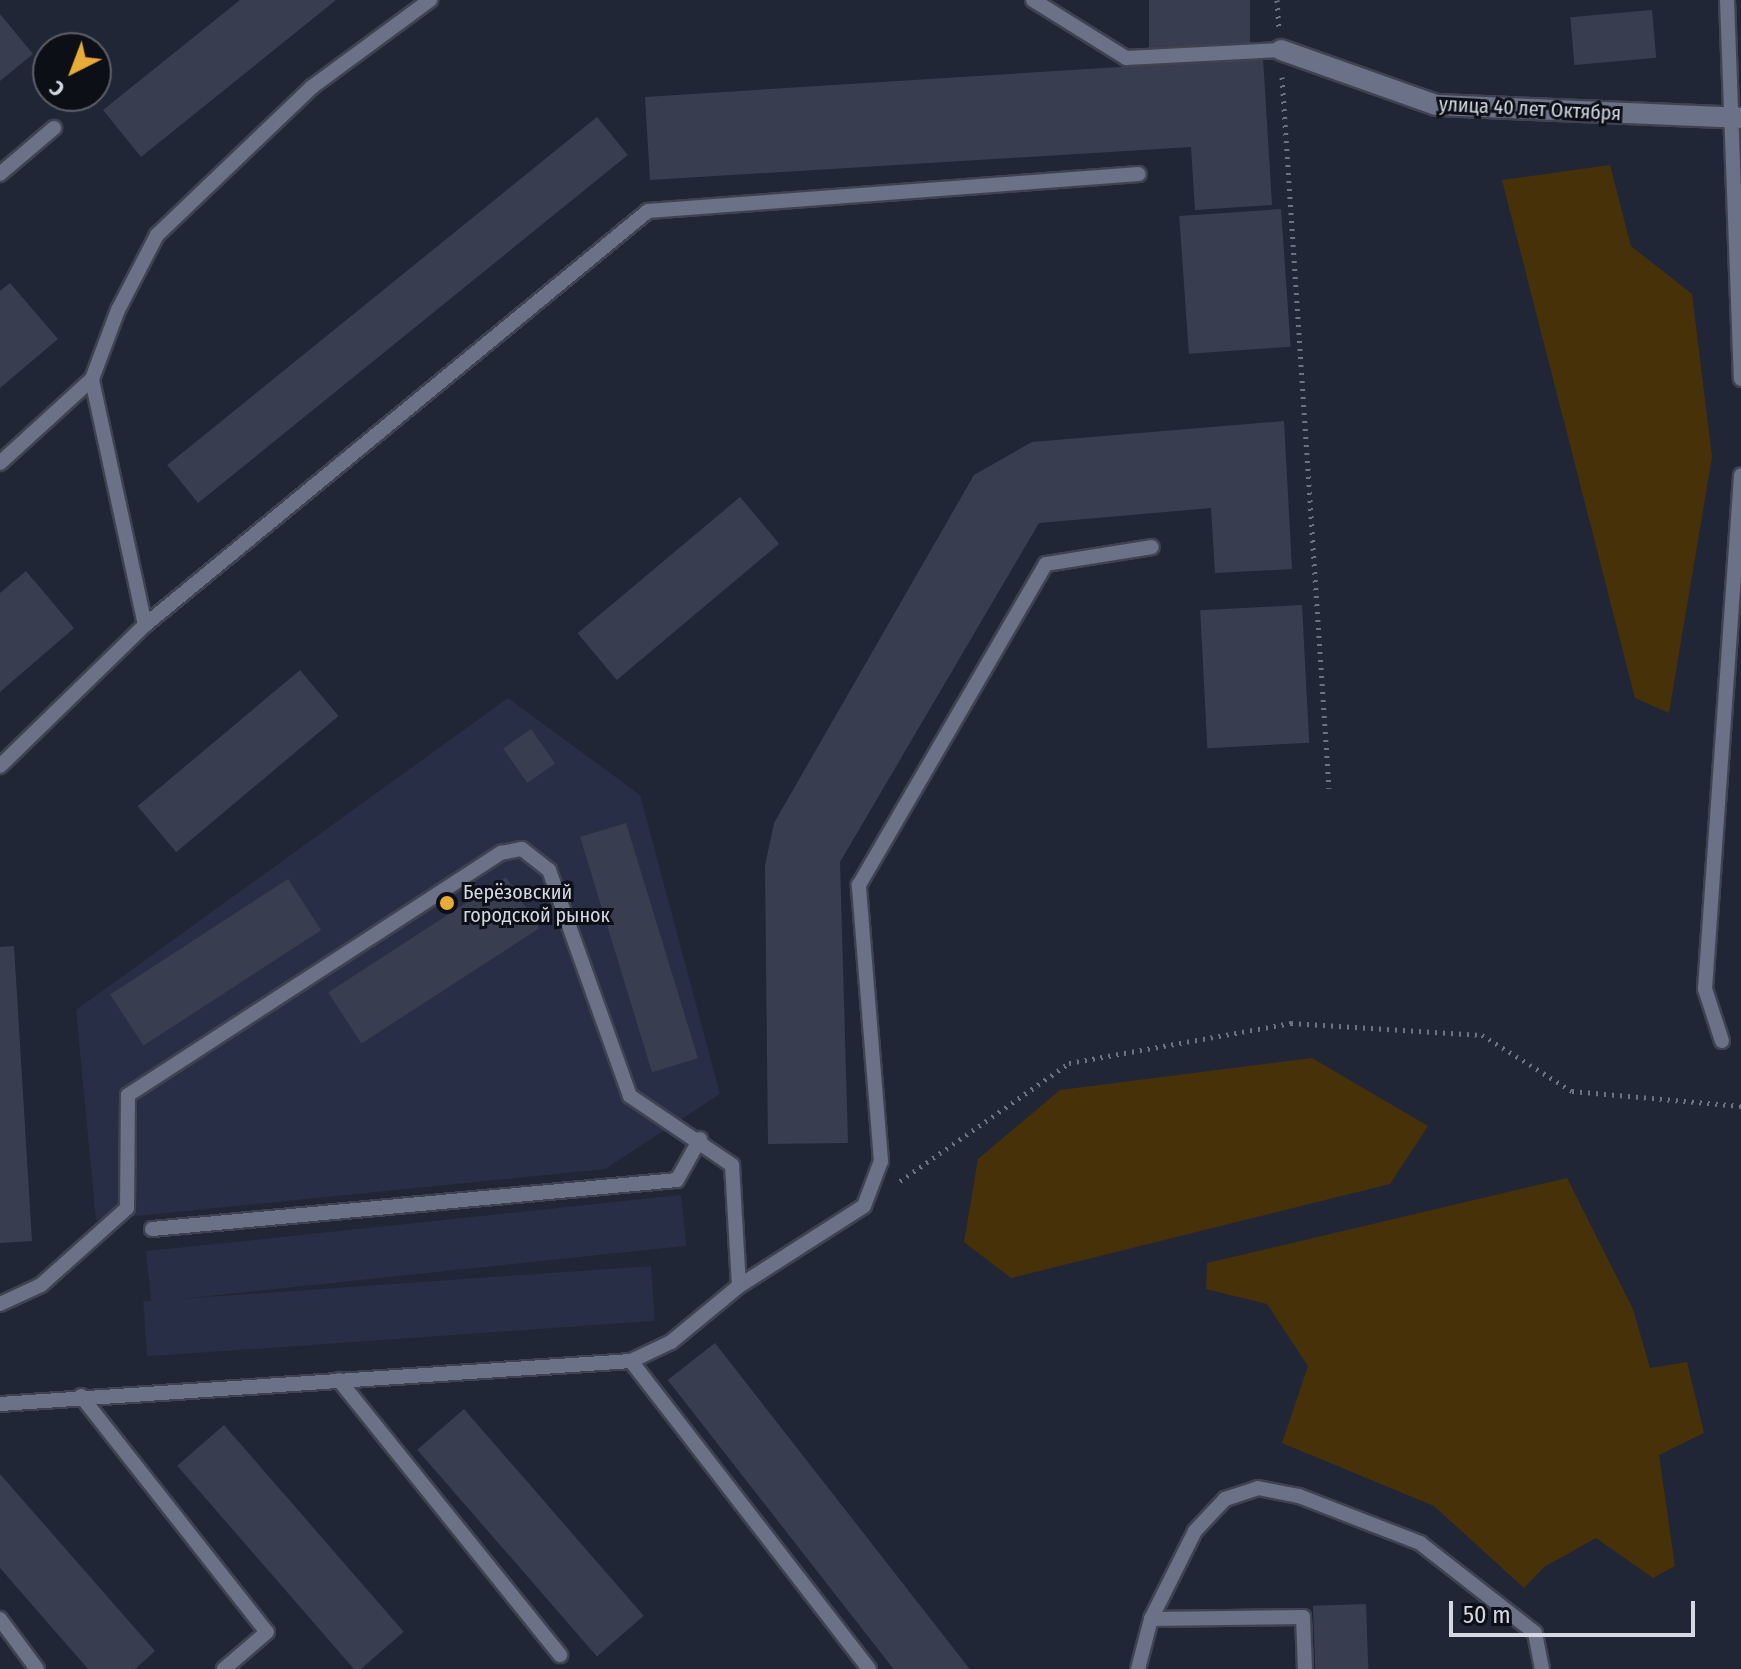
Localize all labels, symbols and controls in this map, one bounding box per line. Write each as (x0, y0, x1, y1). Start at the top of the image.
north arrow (32, 32, 112, 112)
text: С (44, 75, 70, 103)
street label: улица 40 лет Октября (1438, 92, 1622, 126)
place label: Берёзовский городской рынок (463, 880, 610, 927)
marker: Берёзовский городской рынок (438, 894, 456, 912)
scale bar (1453, 1585, 1699, 1635)
text: 50 m (1463, 1601, 1511, 1629)

